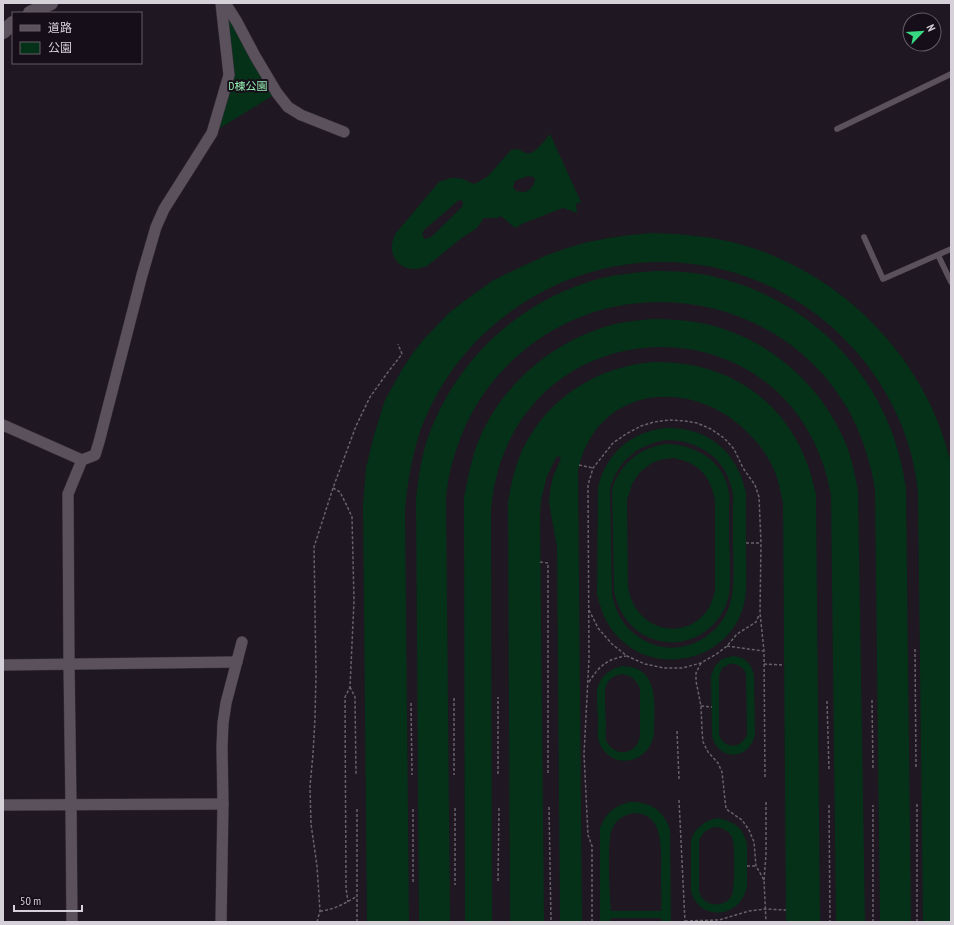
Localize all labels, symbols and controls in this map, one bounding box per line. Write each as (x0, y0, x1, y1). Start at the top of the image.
legend (12, 12, 142, 64)
north arrow (902, 12, 942, 52)
text: 道路 (48, 20, 72, 35)
text: N (923, 22, 939, 33)
text: 公園 (48, 40, 72, 55)
park label: D棟公園 (229, 79, 267, 93)
scale bar (14, 887, 82, 913)
text: 50 m (20, 893, 41, 908)

